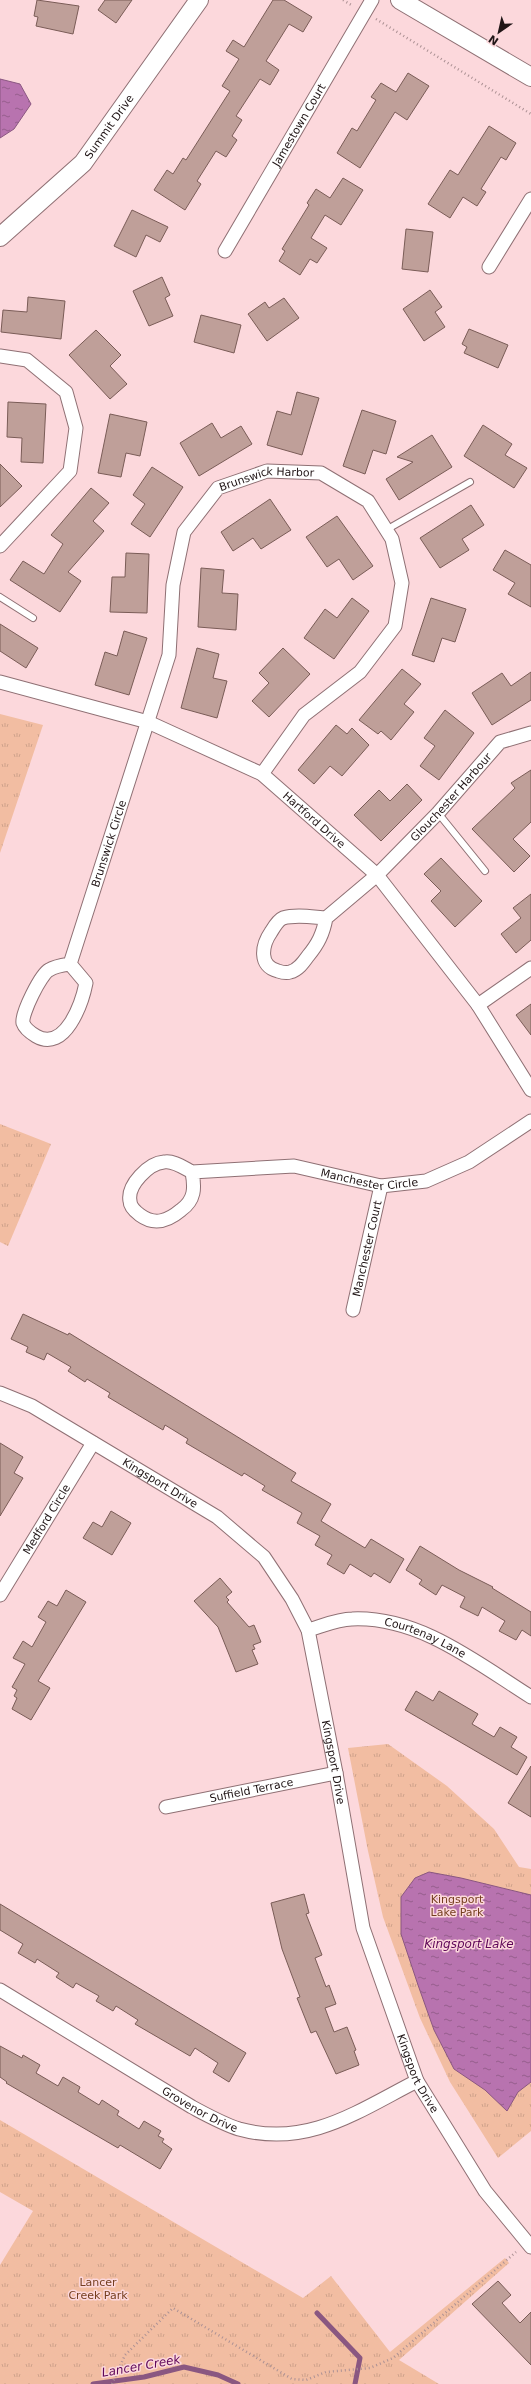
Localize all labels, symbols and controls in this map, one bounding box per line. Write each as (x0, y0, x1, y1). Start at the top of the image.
north arrow (479, 12, 519, 52)
text: N (486, 32, 501, 48)
street label: Jamestown Court (269, 81, 328, 170)
street label: Summit Drive (82, 92, 136, 161)
street label: Brunswick Harbor (217, 464, 315, 494)
street label: Glouchester Harbour (407, 750, 494, 844)
street label: Hartford Drive (280, 789, 348, 851)
street label: Brunswick Circle (89, 798, 129, 889)
street label: Manchester Circle (319, 1166, 419, 1193)
street label: Manchester Court (350, 1199, 384, 1298)
street label: Kingsport Drive (120, 1455, 200, 1511)
street label: Medford Circle (20, 1482, 73, 1556)
street label: Courtenay Lane (383, 1615, 468, 1660)
street label: Kingsport Drive (319, 1719, 348, 1805)
street label: Suffield Terrace (208, 1775, 294, 1805)
park label: Kingsport Lake Park (431, 1893, 484, 1919)
water label: Kingsport Lake (424, 1937, 514, 1951)
street label: Kingsport Drive (394, 2032, 442, 2115)
street label: Grovenor Drive (160, 2084, 240, 2135)
park label: Lancer Creek Park (68, 2276, 128, 2302)
water label: Lancer Creek (101, 2352, 182, 2380)

